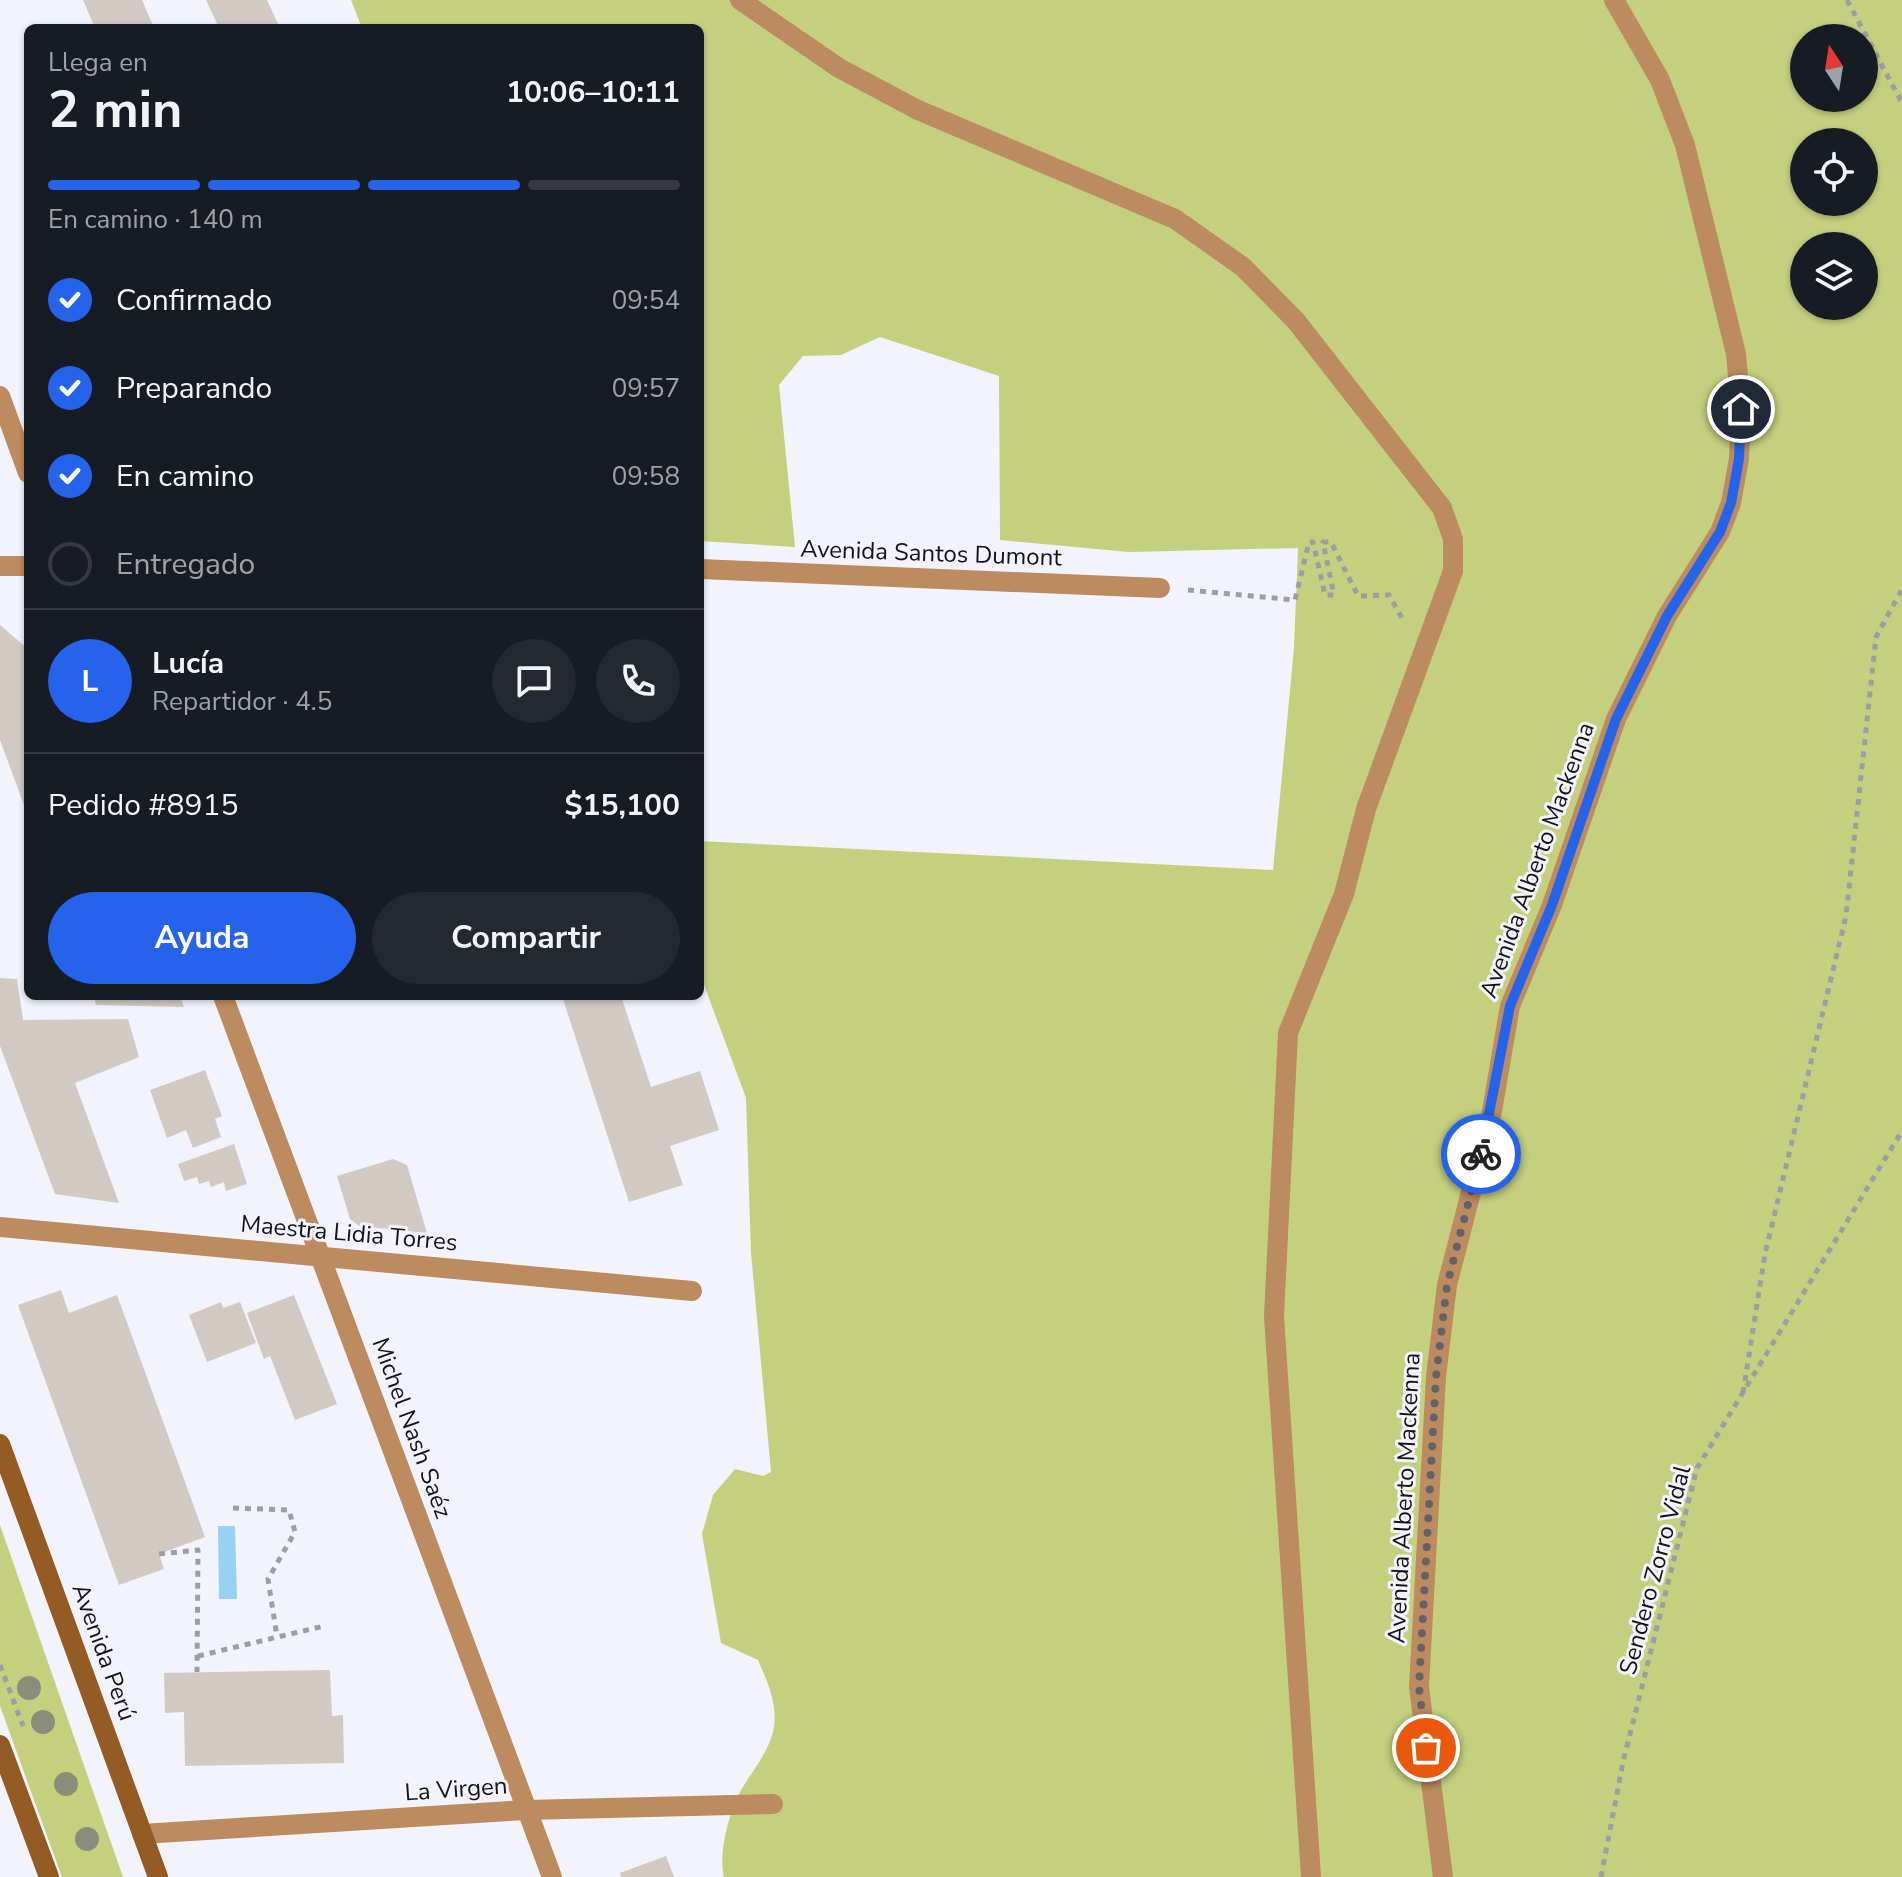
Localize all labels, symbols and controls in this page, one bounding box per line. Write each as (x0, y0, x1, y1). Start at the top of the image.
north arrow (1790, 24, 1878, 112)
map controls (1790, 24, 1878, 320)
text: Llega en (48, 45, 148, 80)
text: 10:06–10:11 (506, 72, 680, 113)
text: 2 min (48, 74, 183, 145)
button: locate (1790, 128, 1878, 216)
text: En camino · 140 m (48, 202, 263, 237)
button: layers (1790, 232, 1878, 320)
icon: check (48, 278, 92, 322)
text: Confirmado (116, 280, 272, 321)
text: 09:54 (612, 283, 680, 318)
icon: check (48, 366, 92, 410)
text: Preparando (116, 368, 272, 409)
text: 09:57 (612, 371, 680, 406)
pin (1707, 375, 1775, 443)
icon: home (1719, 387, 1763, 431)
icon: check (48, 454, 92, 498)
text: En camino (116, 456, 254, 497)
text: 09:58 (612, 459, 680, 494)
street label: Avenida Santos Dumont (800, 532, 1063, 574)
text: Entregado (116, 544, 255, 585)
button: chat (492, 639, 576, 723)
button: phone (596, 639, 680, 723)
text: Lucía (152, 643, 224, 684)
text: L (82, 661, 98, 702)
text: Repartidor · 4.5 (152, 684, 332, 719)
street label: Avenida Alberto Mackenna (1472, 718, 1602, 1002)
text: Pedido #8915 (48, 785, 239, 826)
text: $15,100 (565, 785, 680, 826)
button: Ayuda (48, 892, 356, 984)
button: Compartir (372, 892, 680, 984)
courier (1441, 1114, 1521, 1194)
icon: bike (1459, 1132, 1503, 1176)
street label: Maestra Lidia Torres (239, 1208, 459, 1258)
street label: Michel Nash Saéz (364, 1333, 460, 1523)
street label: Avenida Alberto Mackenna (1380, 1352, 1428, 1644)
street label: Sendero Zorro Vidal (1612, 1462, 1698, 1678)
street label: Avenida Perú (64, 1579, 144, 1725)
pin (1392, 1714, 1460, 1782)
icon: bag (1404, 1726, 1448, 1770)
street label: La Virgen (404, 1769, 508, 1809)

